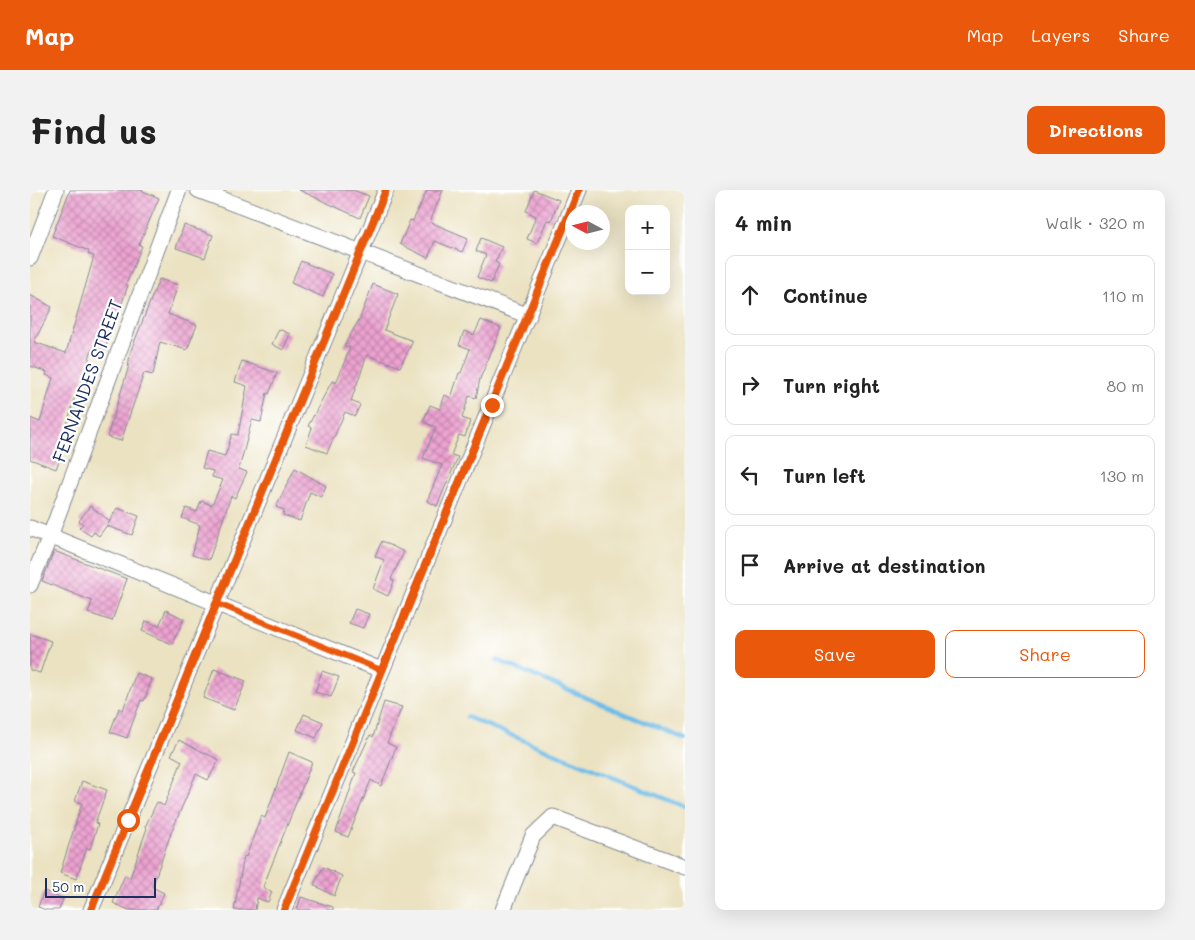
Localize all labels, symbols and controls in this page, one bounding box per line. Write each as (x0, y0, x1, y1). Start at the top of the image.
text: Map (25, 20, 74, 51)
text: Map (967, 23, 1003, 47)
text: Layers (1031, 23, 1090, 47)
text: Share (1118, 23, 1170, 47)
button: Directions (1027, 106, 1165, 154)
text: Find us (30, 107, 157, 153)
north arrow (565, 205, 610, 250)
map controls (625, 205, 670, 295)
button: + (625, 205, 670, 250)
text: 4 min (735, 209, 792, 236)
text: Walk · 320 m (1045, 212, 1145, 233)
button: − (625, 250, 670, 295)
icon: ahead (736, 281, 764, 309)
text: Continue (783, 283, 868, 308)
text: 110 m (1102, 285, 1144, 306)
street label: FERNANDES STREET (46, 296, 128, 466)
icon: right (736, 371, 764, 399)
text: Turn right (783, 373, 880, 398)
text: 80 m (1107, 375, 1144, 396)
route end (481, 394, 504, 417)
icon: left (736, 461, 764, 489)
text: Turn left (783, 463, 866, 488)
text: 130 m (1100, 465, 1144, 486)
icon: arrive (736, 551, 764, 579)
text: Arrive at destination (783, 553, 986, 578)
button: Save (735, 630, 935, 678)
button: Share (945, 630, 1145, 678)
route start (117, 809, 140, 832)
scale bar (45, 875, 156, 898)
text: 50 m (52, 877, 84, 896)

